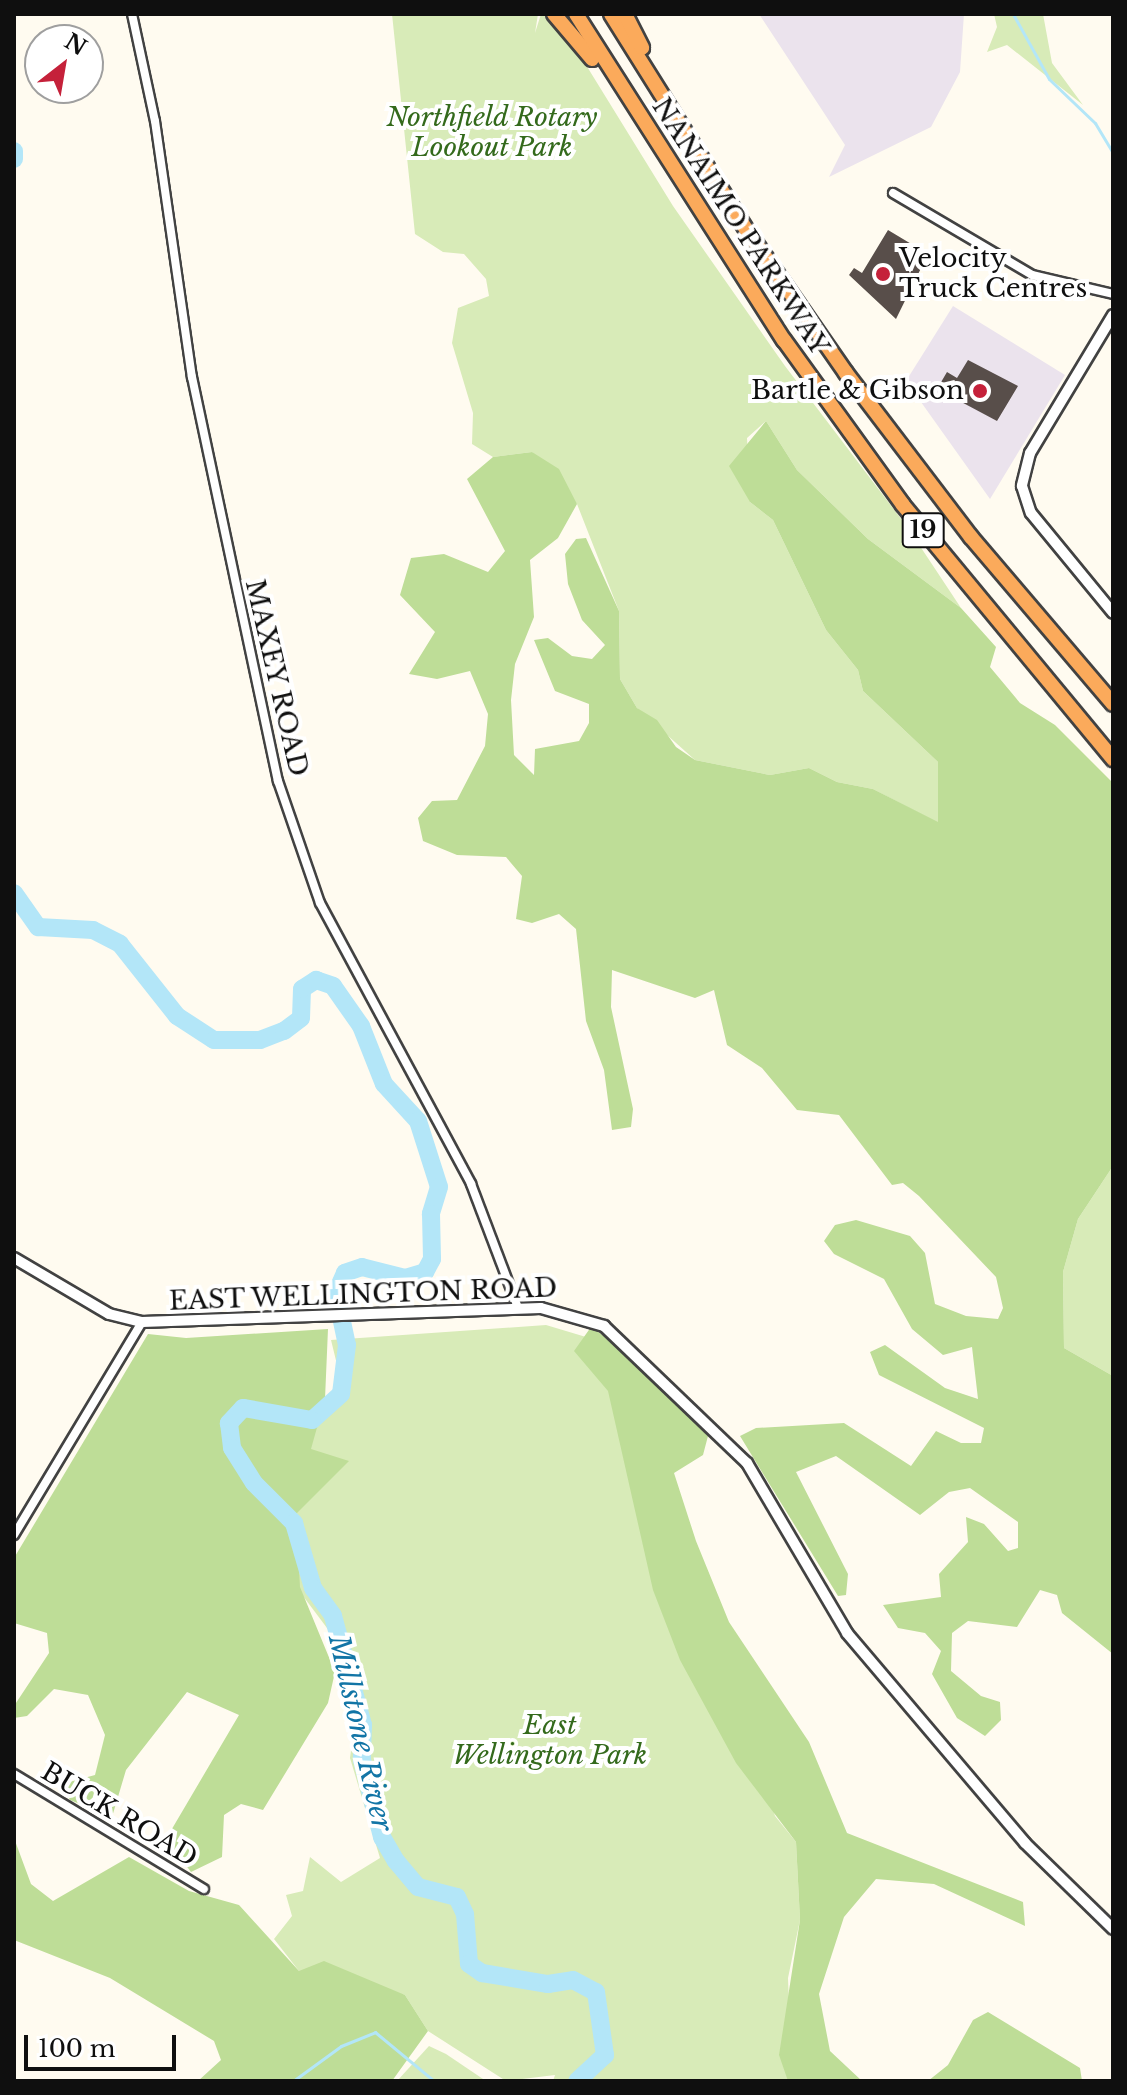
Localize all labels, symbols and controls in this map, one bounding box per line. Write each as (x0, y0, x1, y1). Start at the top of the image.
north arrow (24, 24, 104, 104)
text: N (60, 28, 91, 62)
street label: NANAIMO PARKWAY (645, 93, 835, 361)
park label: Northfield Rotary Lookout Park (386, 102, 598, 164)
place label: Velocity Truck Centres (899, 243, 1088, 304)
marker: Velocity Truck Centres (874, 265, 892, 283)
place label: Bartle & Gibson (751, 375, 964, 407)
marker: Bartle & Gibson (971, 382, 989, 400)
road number: 19 (901, 510, 945, 550)
street label: MAXEY ROAD (238, 576, 314, 780)
street label: EAST WELLINGTON ROAD (168, 1273, 558, 1317)
water label: Millstone River (321, 1631, 399, 1835)
park label: East Wellington Park (452, 1710, 648, 1772)
street label: BUCK ROAD (35, 1756, 203, 1874)
scale bar (28, 2019, 180, 2069)
text: 100 m (38, 2034, 116, 2063)

